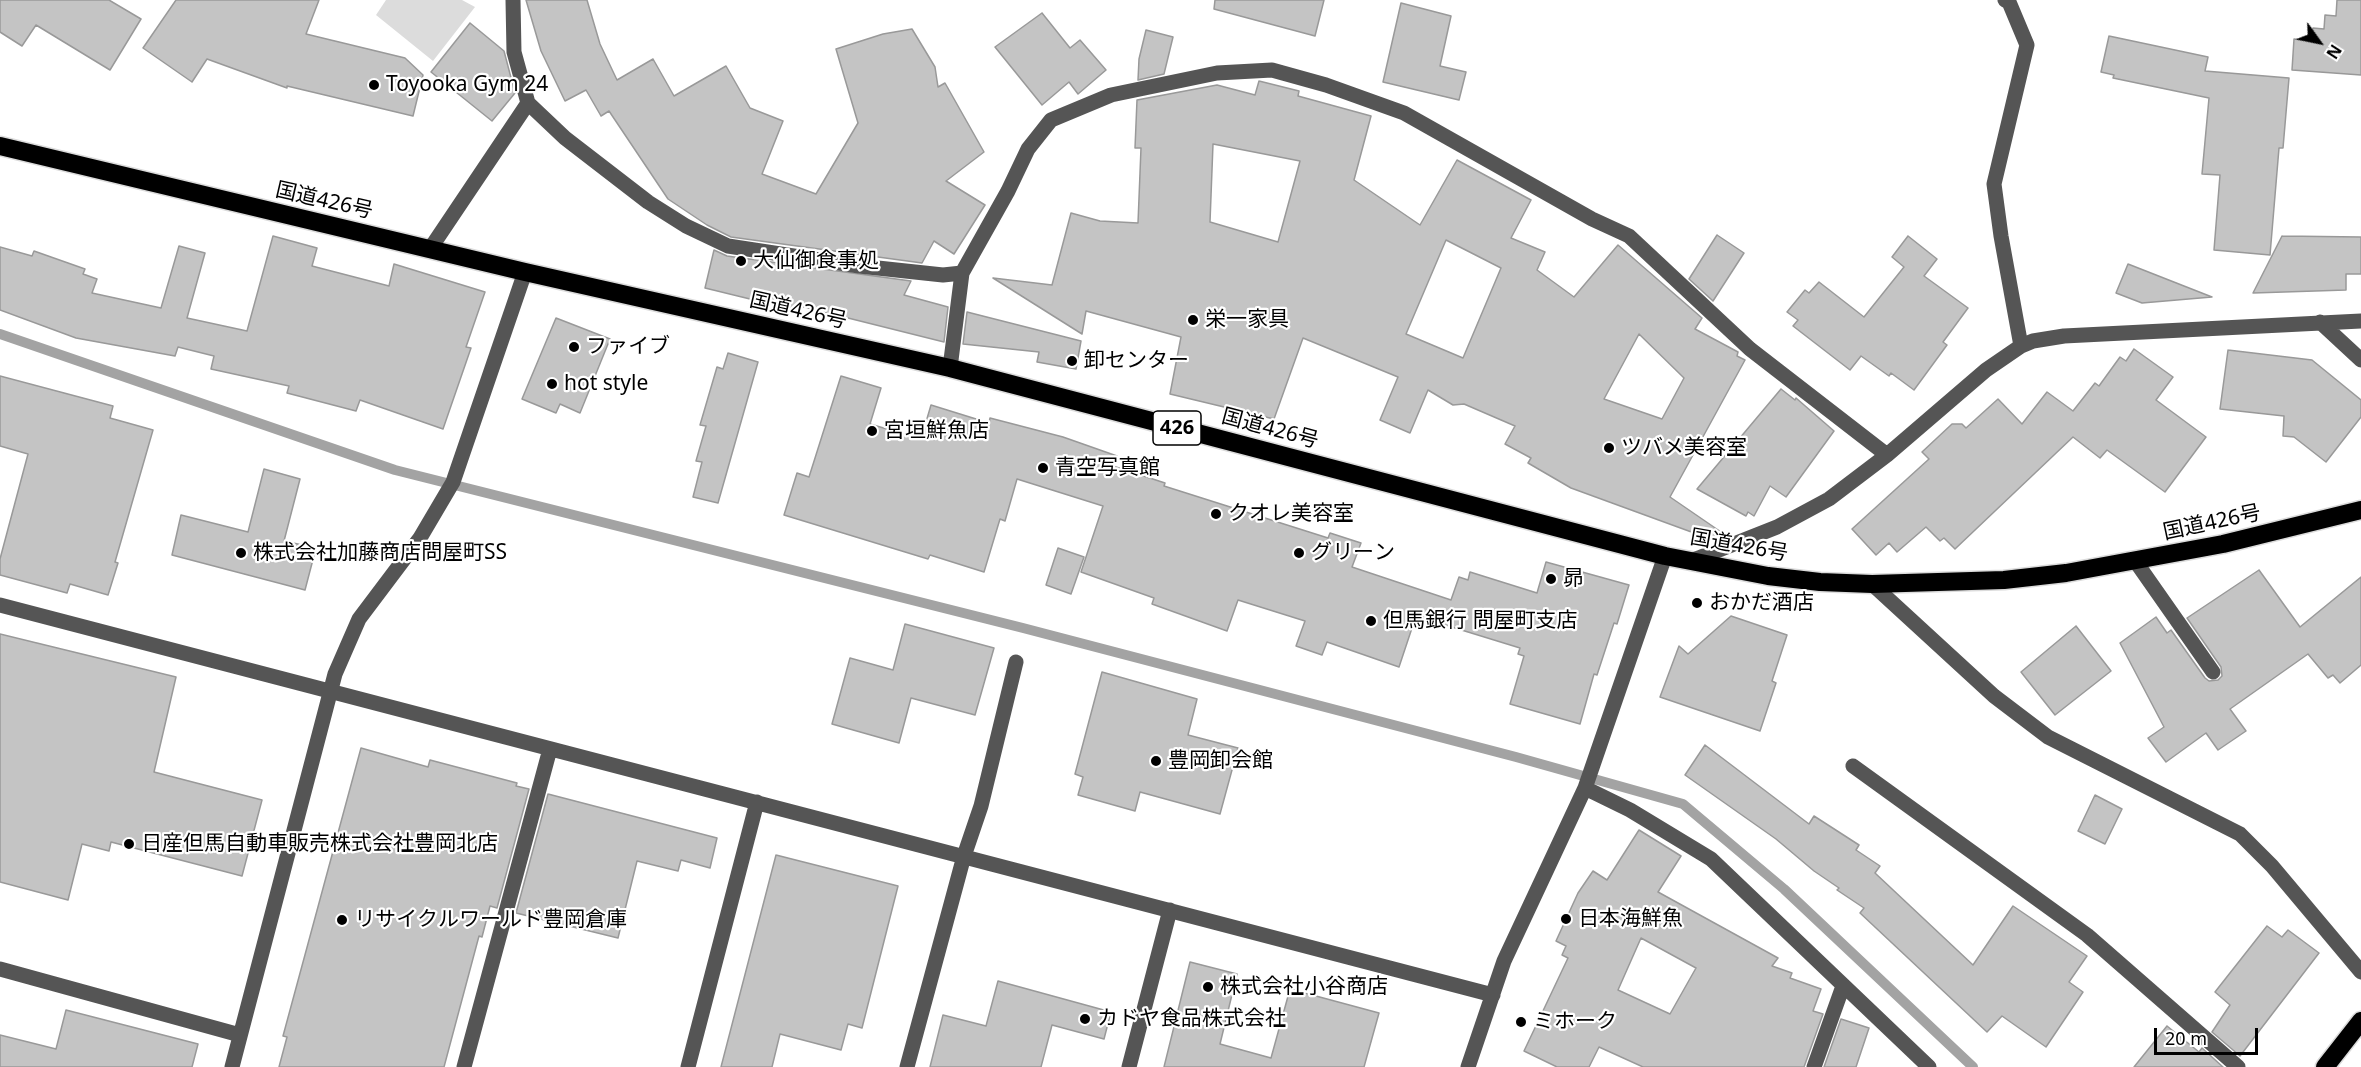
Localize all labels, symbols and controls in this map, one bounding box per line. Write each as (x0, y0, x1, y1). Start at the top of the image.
north arrow (2289, 12, 2349, 72)
text: N (2321, 40, 2347, 63)
place label: Toyooka Gym 24 (386, 72, 548, 98)
marker: Toyooka Gym 24 (367, 78, 381, 92)
street label: 国道426号 (273, 178, 375, 224)
place label: 大仙御食事処 (753, 248, 879, 274)
marker: 大仙御食事処 (734, 254, 748, 268)
street label: 国道426号 (747, 288, 849, 334)
place label: 栄一家具 (1205, 307, 1289, 333)
marker: 栄一家具 (1186, 313, 1200, 327)
place label: ファイブ (586, 334, 670, 360)
marker: ファイブ (567, 340, 581, 354)
place label: 卸センター (1084, 348, 1189, 374)
marker: 卸センター (1065, 354, 1079, 368)
place label: hot style (564, 371, 648, 397)
marker: hot style (545, 377, 559, 391)
street label: 国道426号 (1219, 404, 1321, 454)
road number: 426 (1153, 411, 1201, 445)
place label: 宮垣鮮魚店 (884, 418, 989, 444)
marker: 宮垣鮮魚店 (865, 424, 879, 438)
place label: ツバメ美容室 (1621, 435, 1747, 461)
marker: ツバメ美容室 (1602, 441, 1616, 455)
place label: 青空写真館 (1055, 455, 1160, 481)
marker: 青空写真館 (1036, 461, 1050, 475)
street label: 国道426号 (2161, 500, 2263, 546)
place label: クオレ美容室 (1228, 501, 1354, 527)
marker: クオレ美容室 (1209, 507, 1223, 521)
street label: 国道426号 (1688, 525, 1790, 567)
place label: 株式会社加藤商店問屋町SS (253, 540, 507, 566)
place label: グリーン (1311, 540, 1395, 566)
marker: 株式会社加藤商店問屋町SS (234, 546, 248, 560)
marker: グリーン (1292, 546, 1306, 560)
place label: 昴 (1563, 566, 1584, 592)
marker: 昴 (1544, 572, 1558, 586)
place label: おかだ酒店 (1709, 590, 1814, 616)
marker: おかだ酒店 (1690, 596, 1704, 610)
place label: 但馬銀行 問屋町支店 (1383, 608, 1577, 634)
marker: 但馬銀行 問屋町支店 (1364, 614, 1378, 628)
place label: 豊岡卸会館 (1168, 748, 1273, 774)
marker: 豊岡卸会館 (1149, 754, 1163, 768)
place label: 日産但馬自動車販売株式会社豊岡北店 (141, 831, 498, 857)
marker: 日産但馬自動車販売株式会社豊岡北店 (122, 837, 136, 851)
place label: 日本海鮮魚 (1578, 906, 1683, 932)
place label: リサイクルワールド豊岡倉庫 (354, 907, 627, 933)
marker: 日本海鮮魚 (1559, 912, 1573, 926)
marker: リサイクルワールド豊岡倉庫 (335, 913, 349, 927)
place label: 株式会社小谷商店 (1220, 974, 1388, 1000)
marker: 株式会社小谷商店 (1201, 980, 1215, 994)
place label: カドヤ食品株式会社 (1097, 1006, 1286, 1032)
place label: ミホーク (1533, 1009, 1617, 1035)
marker: カドヤ食品株式会社 (1078, 1012, 1092, 1026)
marker: ミホーク (1514, 1015, 1528, 1029)
scale bar (2157, 1016, 2260, 1054)
text: 20 m (2165, 1026, 2207, 1050)

